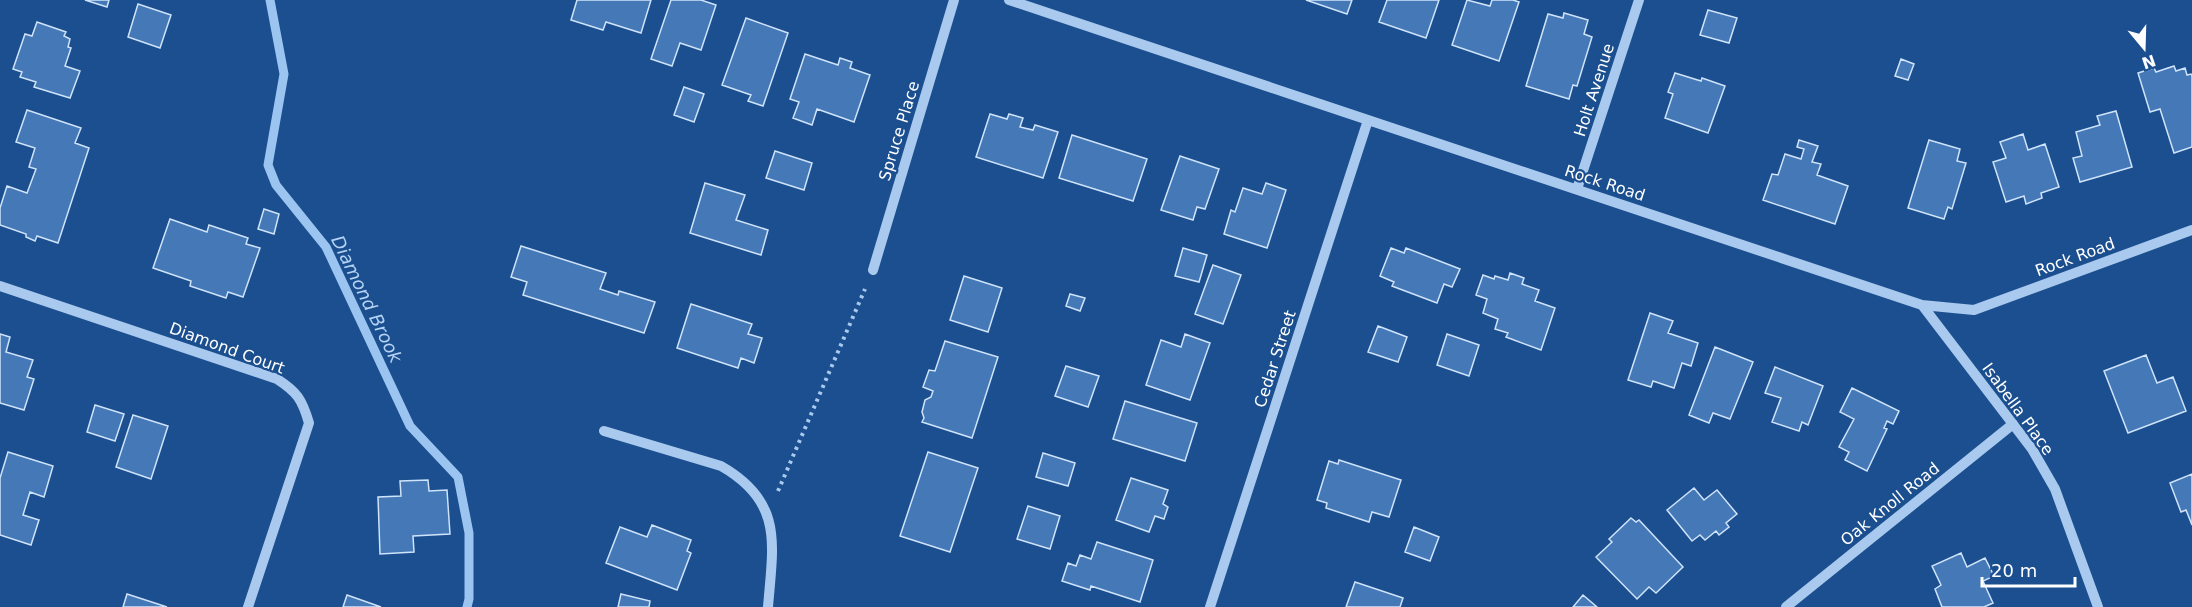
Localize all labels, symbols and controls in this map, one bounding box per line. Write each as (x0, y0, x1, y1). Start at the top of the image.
north arrow (2114, 18, 2174, 78)
street label: Holt Avenue (1570, 41, 1618, 139)
text: N (2139, 51, 2158, 73)
street label: Spruce Place (875, 79, 923, 183)
street label: Rock Road (1562, 161, 1648, 205)
water label: Diamond Brook (327, 232, 408, 368)
street label: Rock Road (2033, 234, 2117, 280)
street label: Cedar Street (1250, 308, 1300, 410)
street label: Diamond Court (167, 318, 287, 378)
street label: Isabella Place (1978, 359, 2058, 459)
street label: Oak Knoll Road (1837, 458, 1943, 550)
scale bar (1982, 550, 2075, 588)
text: 20 m (1991, 560, 2037, 581)

